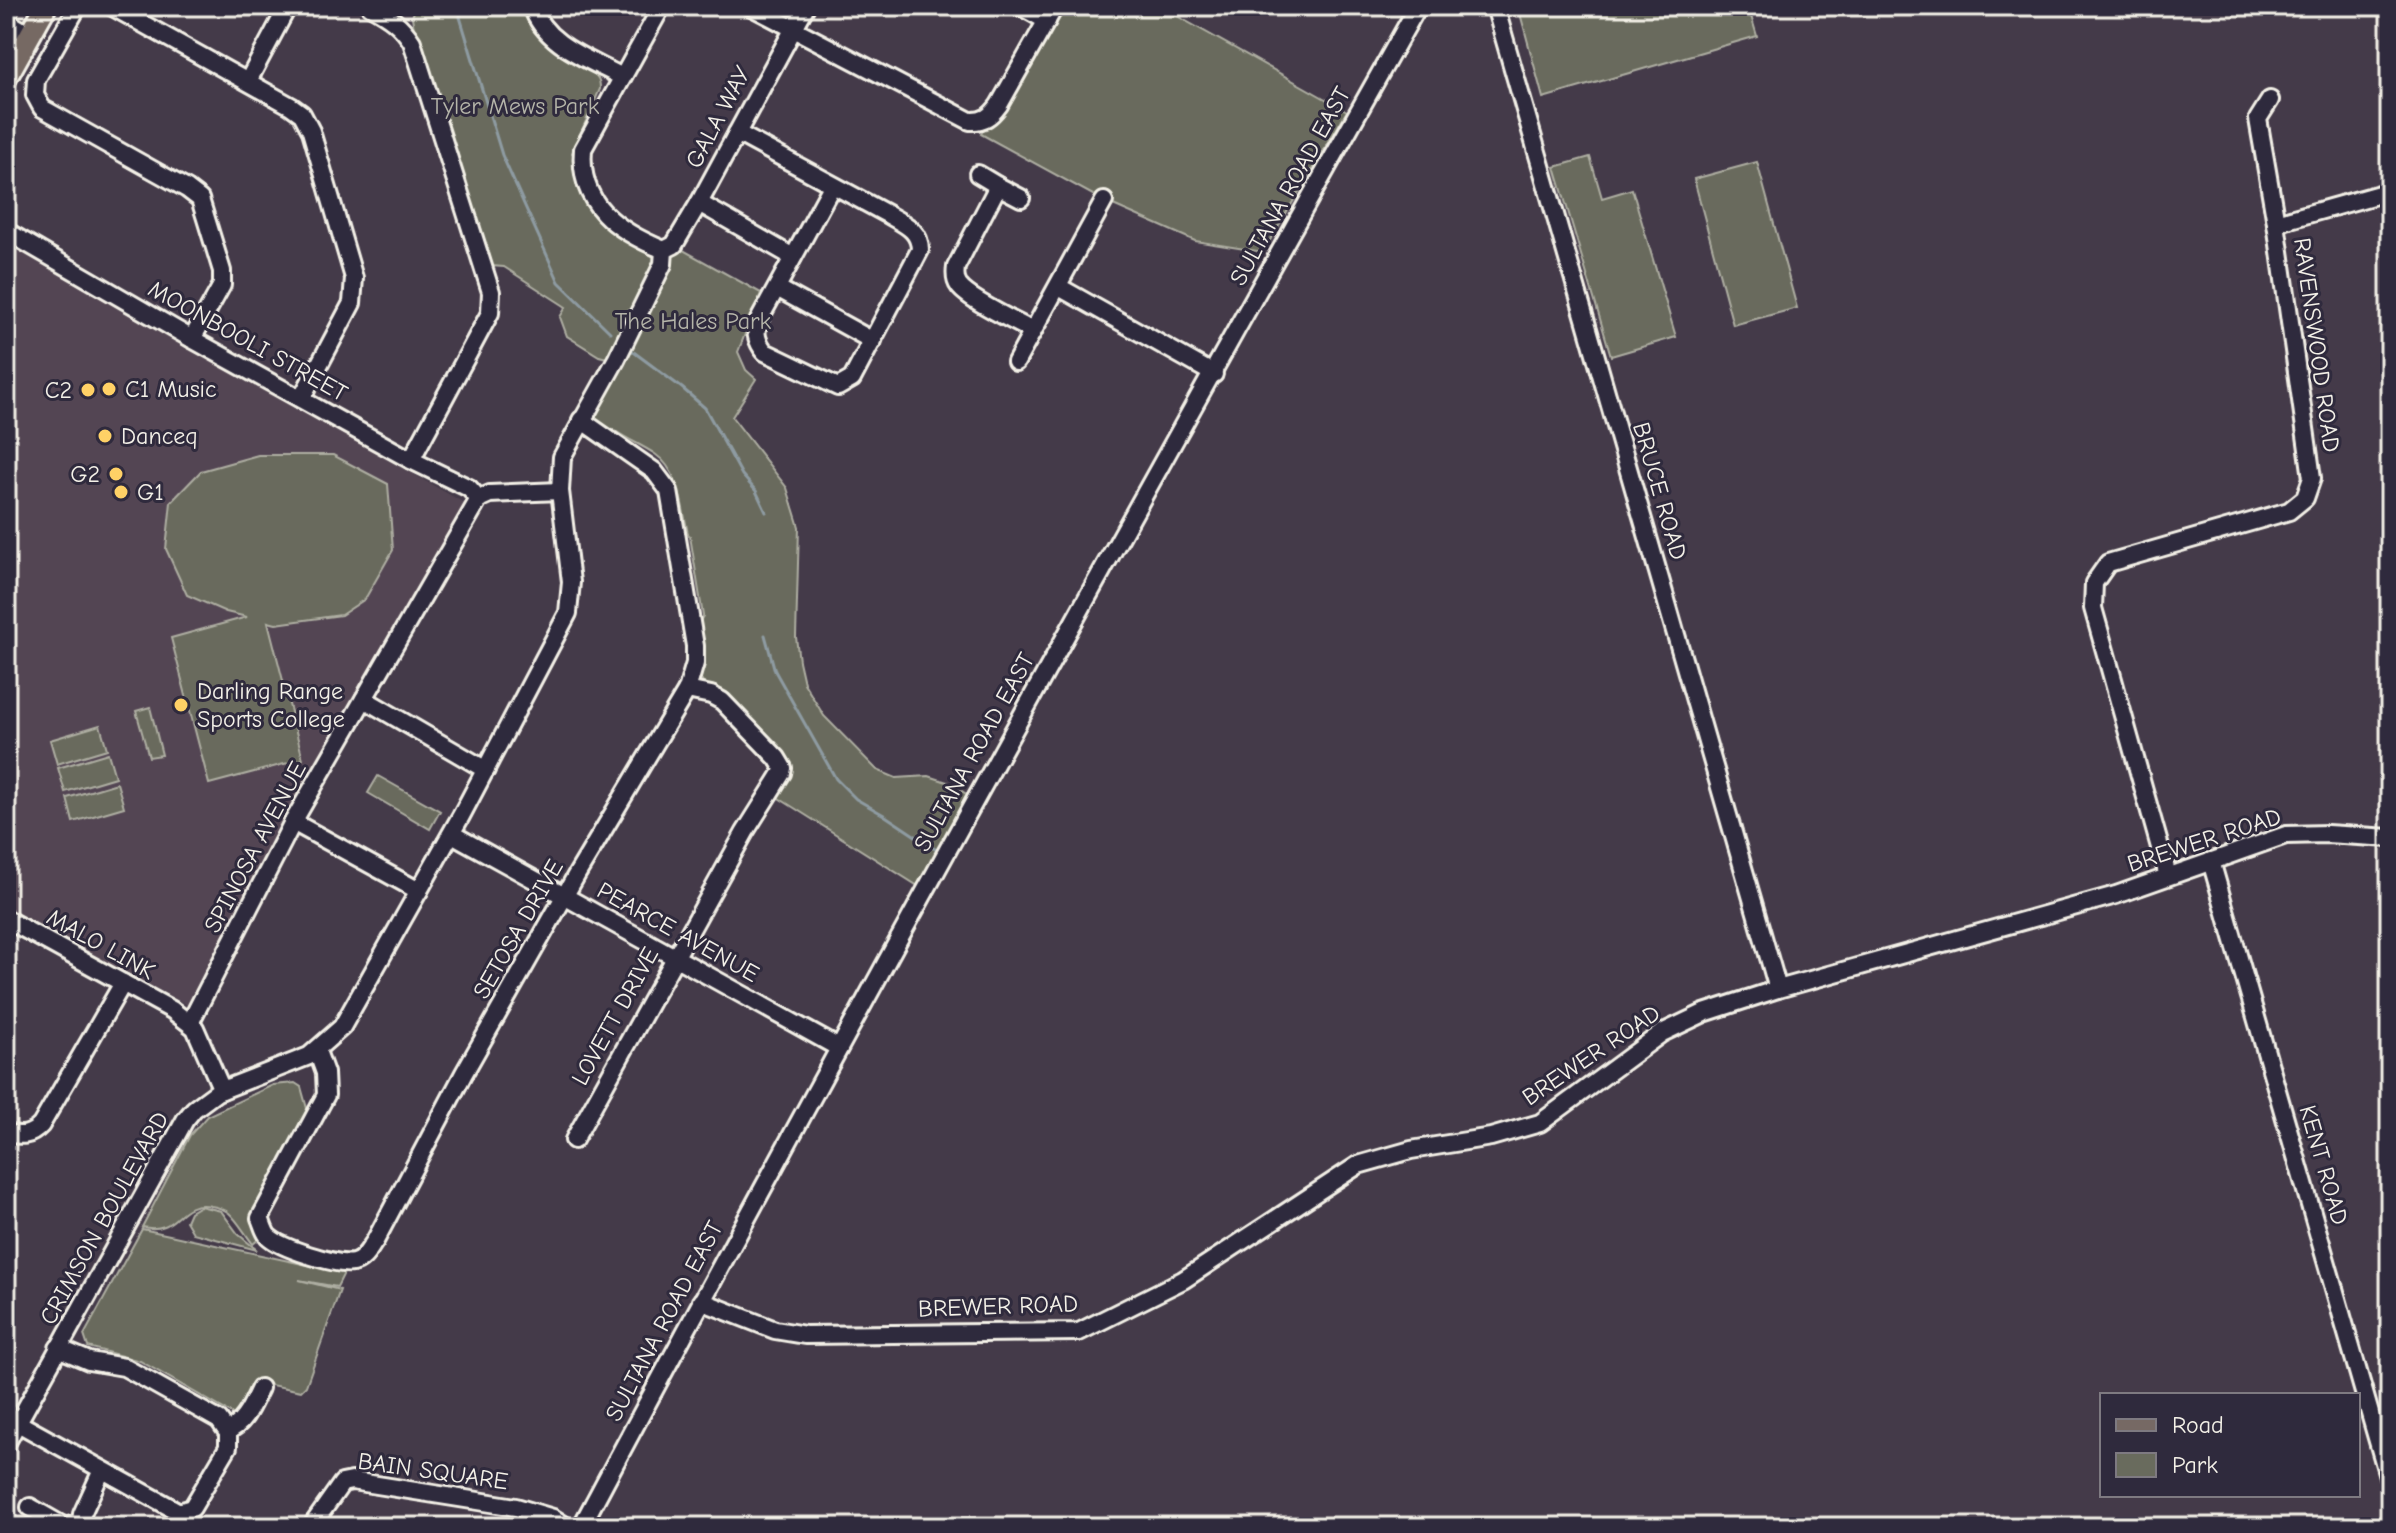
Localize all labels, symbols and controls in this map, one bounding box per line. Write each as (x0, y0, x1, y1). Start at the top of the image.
street label: GALA WAY (679, 61, 757, 173)
street label: SULTANA ROAD EAST (1224, 81, 1356, 290)
park label: Tyler Mews Park (431, 92, 600, 120)
street label: RAVENSWOOD ROAD (2288, 236, 2346, 454)
street label: MOONBOOLI STREET (144, 275, 353, 408)
park label: The Hales Park (615, 307, 772, 335)
place label: C1 Music (125, 375, 217, 403)
place label: C2 (45, 376, 72, 404)
marker: C1 Music (100, 380, 118, 398)
marker: C2 (79, 381, 97, 399)
street label: BRUCE ROAD (1627, 419, 1693, 563)
place label: Danceq (121, 422, 198, 450)
marker: Danceq (96, 427, 114, 445)
place label: G2 (70, 460, 100, 488)
marker: G2 (107, 465, 125, 483)
place label: G1 (137, 478, 164, 506)
marker: G1 (112, 483, 130, 501)
street label: SULTANA ROAD EAST (908, 647, 1040, 856)
place label: Darling Range Sports College (197, 677, 345, 733)
marker: Darling Range Sports College (172, 696, 190, 714)
street label: SPINOSA AVENUE (198, 757, 312, 937)
street label: BREWER ROAD (2124, 802, 2284, 878)
street label: SETOSA DRIVE (467, 855, 569, 1003)
street label: PEARCE AVENUE (592, 876, 764, 988)
street label: MALO LINK (42, 903, 160, 985)
street label: LOVETT DRIVE (566, 942, 664, 1090)
street label: BREWER ROAD (1517, 999, 1665, 1111)
street label: KENT ROAD (2294, 1102, 2354, 1228)
street label: CRIMSON BOULEVARD (34, 1107, 174, 1329)
street label: SULTANA ROAD EAST (599, 1216, 729, 1426)
street label: BREWER ROAD (918, 1289, 1078, 1323)
legend (2100, 1393, 2360, 1497)
text: Road (2172, 1411, 2224, 1439)
street label: BAIN SQUARE (356, 1447, 510, 1495)
text: Park (2172, 1451, 2218, 1479)

